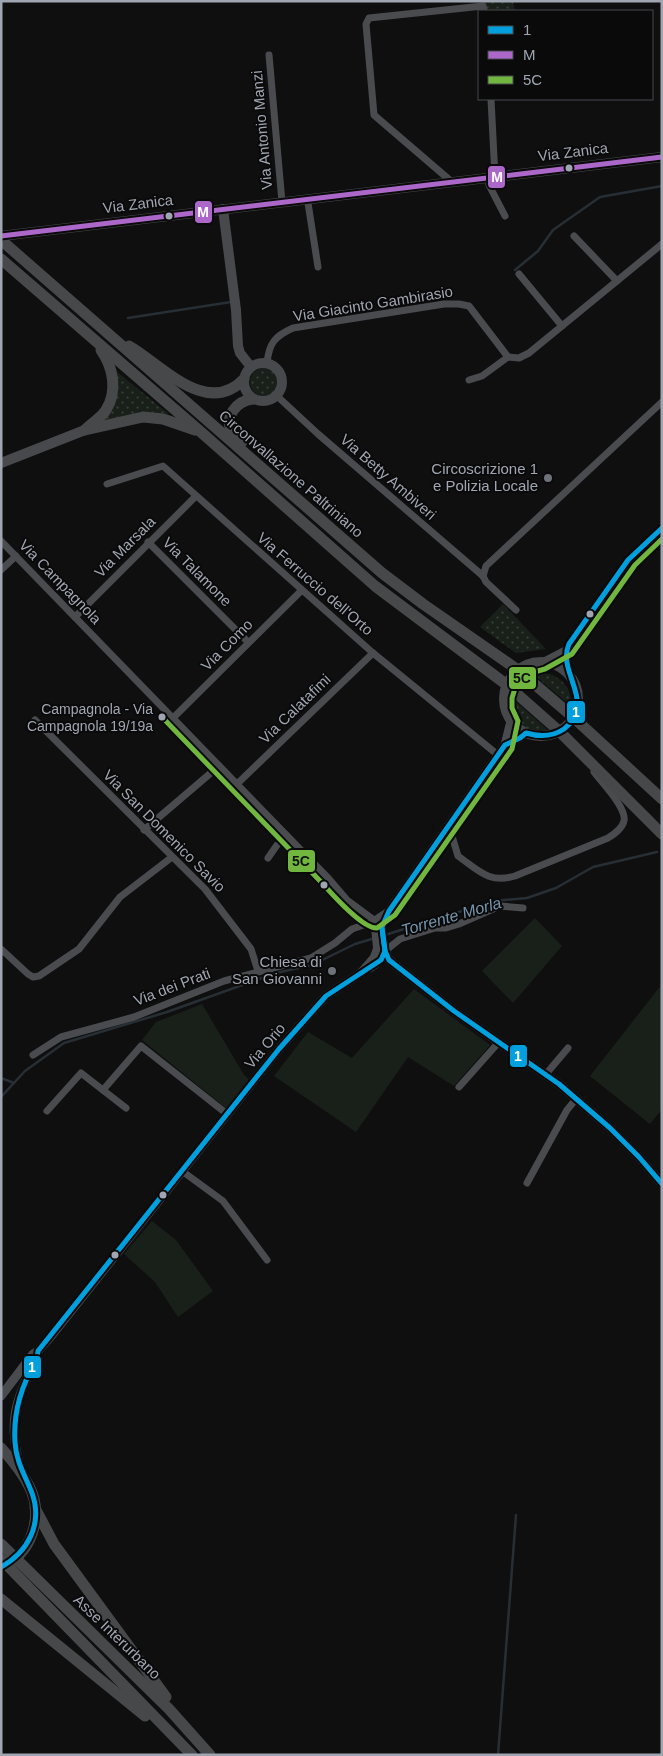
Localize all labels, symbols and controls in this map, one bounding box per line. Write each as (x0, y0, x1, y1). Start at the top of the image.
legend (478, 10, 653, 100)
text: 1 (523, 21, 531, 38)
text: M (523, 46, 536, 63)
street label: Via Antonio Manzi (248, 70, 275, 190)
text: 5C (523, 71, 542, 88)
street label: Via Zanica (537, 139, 610, 164)
unlabelled marker (564, 163, 574, 173)
line badge: M (487, 165, 506, 189)
text: M (491, 169, 503, 185)
street label: Via Zanica (102, 191, 175, 216)
line badge: M (194, 200, 213, 224)
text: M (197, 204, 209, 220)
unlabelled marker (164, 211, 174, 221)
street label: Via Giacinto Gambirasio (292, 282, 454, 325)
street label: Circonvallazione Paltriniano (216, 406, 367, 541)
street label: Via Betty Ambiveri (337, 430, 440, 523)
place label: Circoscrizione 1 e Polizia Locale (431, 460, 538, 494)
marker: Circoscrizione 1 e Polizia Locale (542, 472, 554, 484)
street label: Via Marsala (91, 512, 159, 581)
street label: Via Ferruccio dell'Orto (254, 529, 377, 638)
street label: Via Talamone (159, 534, 235, 610)
street label: Via Campagnola (16, 536, 105, 628)
unlabelled marker (585, 609, 595, 619)
street label: Via Como (197, 615, 256, 674)
line badge: 5C (508, 666, 537, 690)
street label: Via Calatafimi (256, 670, 334, 747)
text: 5C (513, 670, 531, 686)
line badge: 1 (566, 700, 586, 724)
place label: Campagnola - Via Campagnola 19/19a (27, 701, 153, 734)
text: 1 (572, 704, 580, 720)
marker: Campagnola - Via Campagnola 19/19a (157, 712, 167, 722)
street label: Via San Domenico Savio (100, 766, 229, 895)
line badge: 5C (287, 849, 316, 873)
text: 5C (292, 853, 310, 869)
unlabelled marker (319, 880, 329, 890)
water label: Torrente Morla (399, 894, 503, 939)
place label: Chiesa di San Giovanni (232, 953, 322, 987)
street label: Via dei Prati (131, 964, 212, 1009)
marker: Chiesa di San Giovanni (326, 965, 338, 977)
street label: Via Orio (241, 1020, 288, 1072)
line badge: 1 (509, 1044, 528, 1068)
text: 1 (514, 1048, 522, 1064)
unlabelled marker (158, 1190, 168, 1200)
unlabelled marker (110, 1250, 120, 1260)
line badge: 1 (23, 1355, 42, 1379)
text: 1 (28, 1359, 36, 1375)
street label: Asse Interurbano (70, 1591, 164, 1682)

